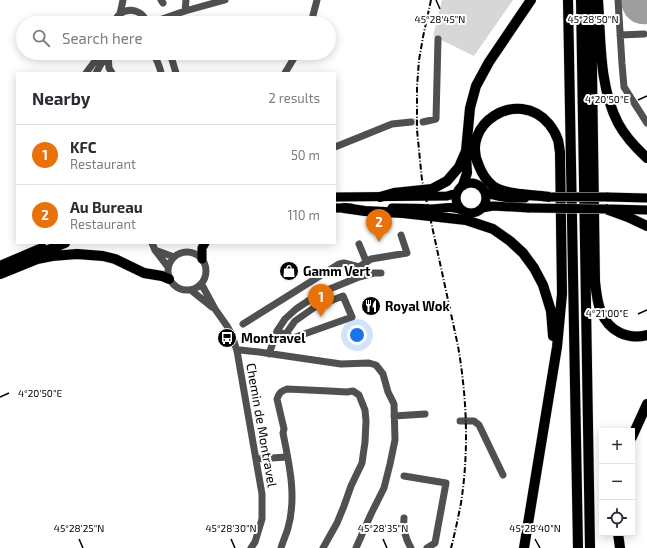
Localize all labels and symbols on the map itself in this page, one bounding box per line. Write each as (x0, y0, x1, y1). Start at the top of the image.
text: 45°28'45"N (415, 13, 465, 25)
text: 45°28'50"N (568, 13, 618, 25)
text: 4°20'50"E (585, 93, 629, 105)
pin: 2 (366, 209, 392, 242)
shop icon: Gamm Vert (278, 260, 300, 282)
place label: Gamm Vert (303, 263, 371, 279)
pin: 1 (308, 284, 334, 317)
restaurant icon: Royal Wok (360, 295, 382, 317)
place label: Royal Wok (385, 298, 450, 314)
text: 4°21'00"E (586, 307, 629, 319)
your location (347, 325, 367, 345)
bus stop icon: Montravel (216, 327, 238, 349)
place label: Montravel (241, 330, 306, 346)
street label: Chemin de Montravel (243, 362, 281, 488)
text: 4°20'50"E (18, 387, 62, 399)
text: 45°28'25"N (54, 522, 104, 534)
text: 45°28'30"N (205, 522, 257, 534)
text: 45°28'35"N (358, 522, 408, 534)
text: 45°28'40"N (509, 522, 561, 534)

